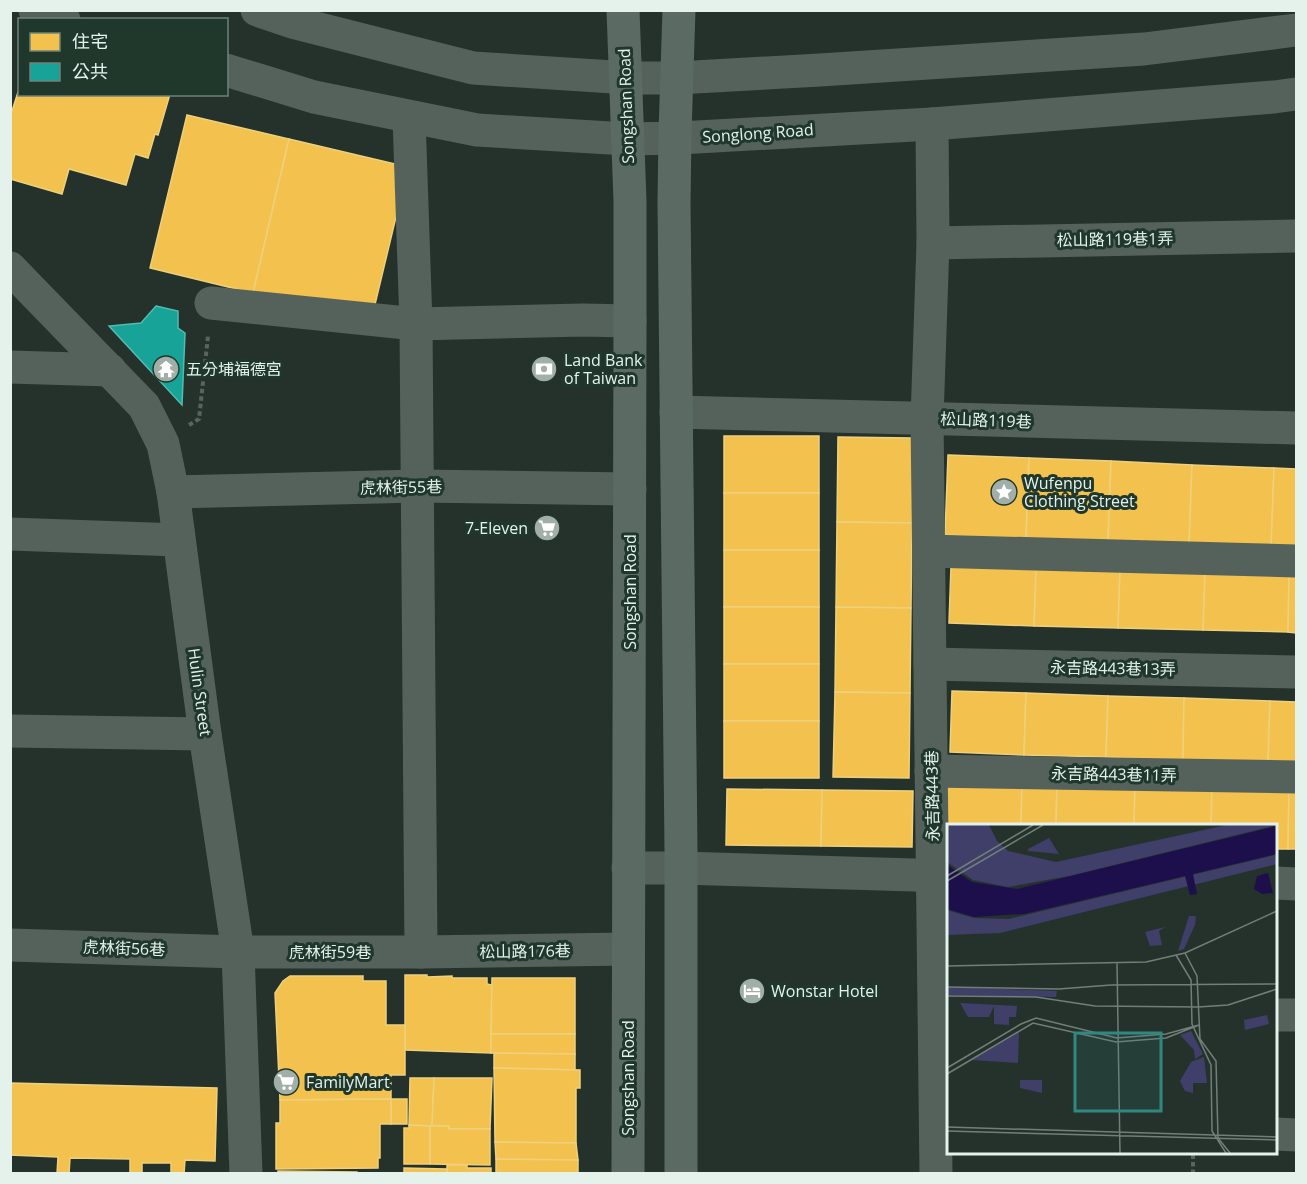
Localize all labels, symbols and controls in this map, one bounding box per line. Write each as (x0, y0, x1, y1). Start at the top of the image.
legend (18, 18, 228, 96)
text: 住宅 (72, 29, 108, 53)
street label: Songshan Road (613, 48, 639, 164)
text: 公共 (72, 59, 108, 83)
street label: Songlong Road (702, 118, 814, 148)
street label: 松山路119巷1弄 (1057, 227, 1173, 251)
place label: Land Bank of Taiwan (564, 349, 643, 389)
temple icon: 五分埔福德宮 (151, 354, 181, 384)
bank icon: Land Bank of Taiwan (529, 354, 559, 384)
place label: 五分埔福德宮 (186, 358, 282, 380)
street label: 松山路119巷 (940, 407, 1032, 433)
place label: Wufenpu Clothing Street (1024, 472, 1135, 512)
street label: 虎林街55巷 (360, 475, 442, 499)
place icon: Wufenpu Clothing Street (989, 477, 1019, 507)
supermarket icon: 7-Eleven (532, 513, 562, 543)
place label: 7-Eleven (465, 517, 528, 539)
street label: Songshan Road (619, 534, 641, 650)
street label: Hulin Street (183, 647, 217, 738)
street label: 永吉路443巷13弄 (1050, 656, 1176, 680)
street label: 永吉路443巷 (920, 750, 944, 842)
street label: 永吉路443巷11弄 (1051, 762, 1177, 786)
inset map (947, 824, 1277, 1154)
street label: 虎林街56巷 (82, 936, 166, 960)
street label: 松山路176巷 (479, 939, 571, 963)
street label: 虎林街59巷 (289, 941, 371, 963)
hotel icon: Wonstar Hotel (737, 976, 767, 1006)
place label: Wonstar Hotel (771, 980, 878, 1002)
street label: Songshan Road (617, 1020, 639, 1136)
supermarket icon: FamilyMart (271, 1067, 301, 1097)
place label: FamilyMart (306, 1071, 390, 1093)

